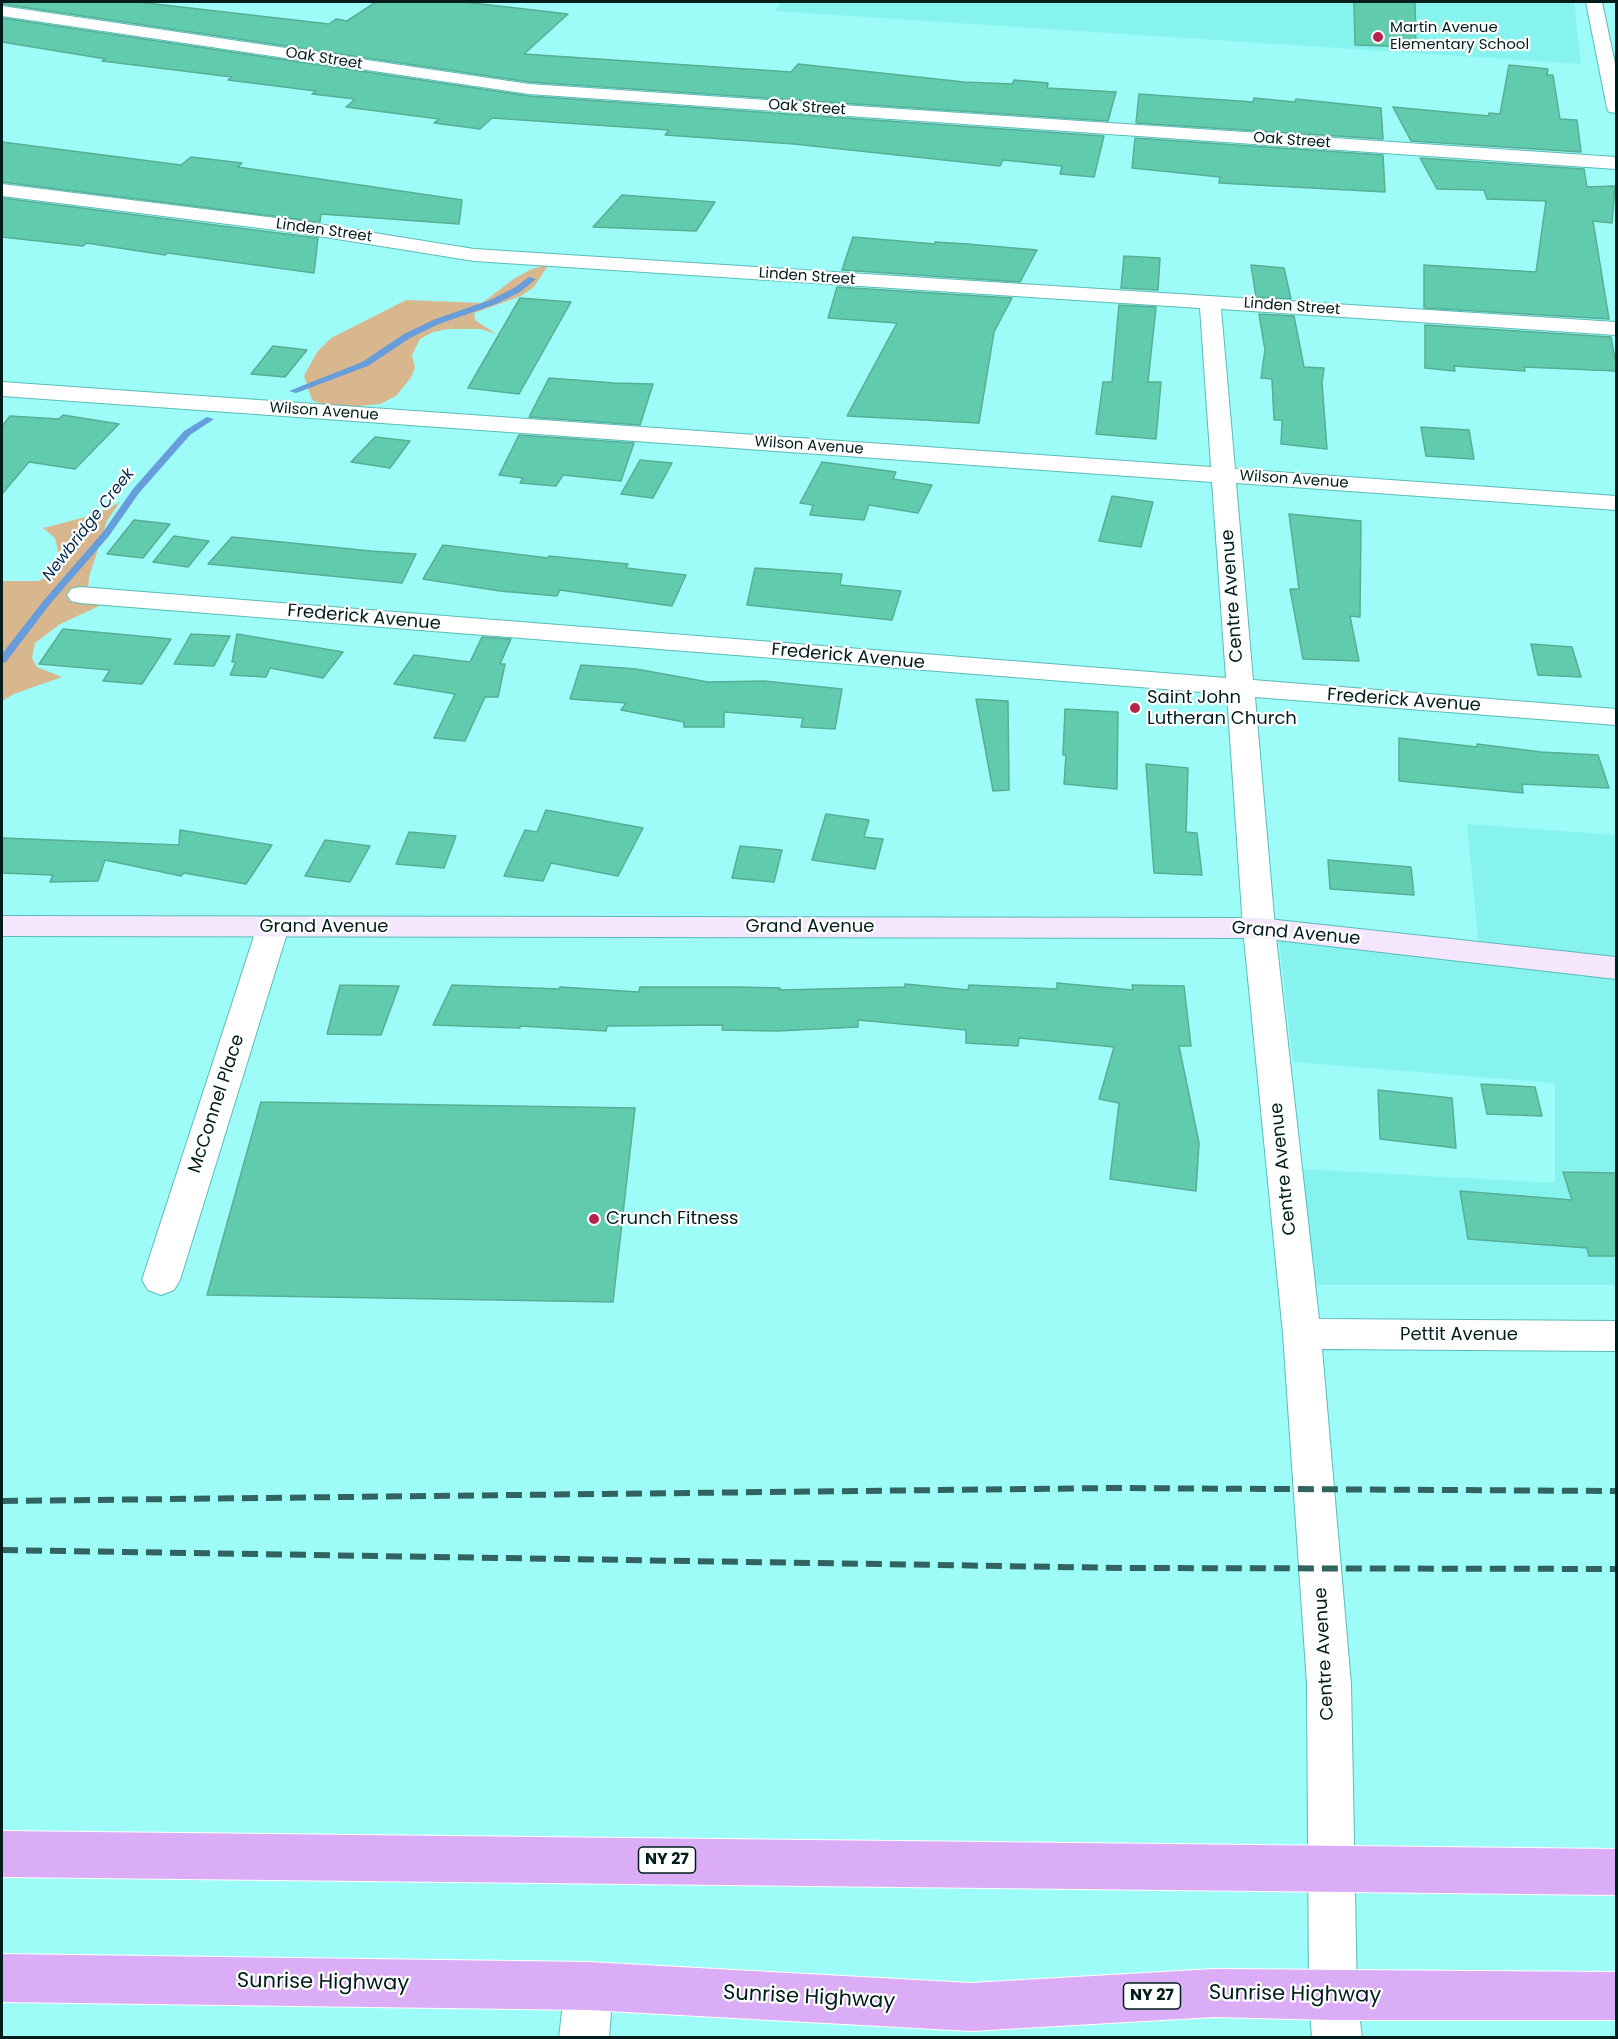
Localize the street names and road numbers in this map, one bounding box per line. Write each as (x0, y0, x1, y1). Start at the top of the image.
street label: Oak Street (284, 44, 364, 74)
street label: Oak Street (768, 96, 846, 120)
street label: Oak Street (1253, 129, 1331, 153)
street label: Linden Street (275, 215, 373, 247)
street label: Linden Street (758, 265, 856, 289)
street label: Linden Street (1243, 295, 1341, 319)
street label: Wilson Avenue (269, 399, 379, 425)
street label: Wilson Avenue (754, 433, 864, 459)
street label: Wilson Avenue (1239, 467, 1349, 493)
street label: Centre Avenue (1218, 529, 1248, 663)
street label: Frederick Avenue (286, 601, 442, 635)
street label: Frederick Avenue (770, 640, 926, 674)
street label: Frederick Avenue (1326, 685, 1482, 717)
street label: Grand Avenue (260, 916, 388, 938)
street label: Grand Avenue (746, 916, 874, 938)
street label: Grand Avenue (1231, 918, 1361, 950)
street label: McConnel Place (184, 1032, 250, 1176)
street label: Centre Avenue (1266, 1102, 1302, 1236)
street label: Pettit Avenue (1400, 1324, 1518, 1346)
street label: Centre Avenue (1311, 1587, 1339, 1721)
road number: NY 27 (638, 1847, 696, 1873)
street label: Sunrise Highway (237, 1969, 409, 1997)
street label: Sunrise Highway (722, 1981, 896, 2015)
street label: Sunrise Highway (1209, 1981, 1381, 2009)
road number: NY 27 (1124, 1983, 1180, 2009)

